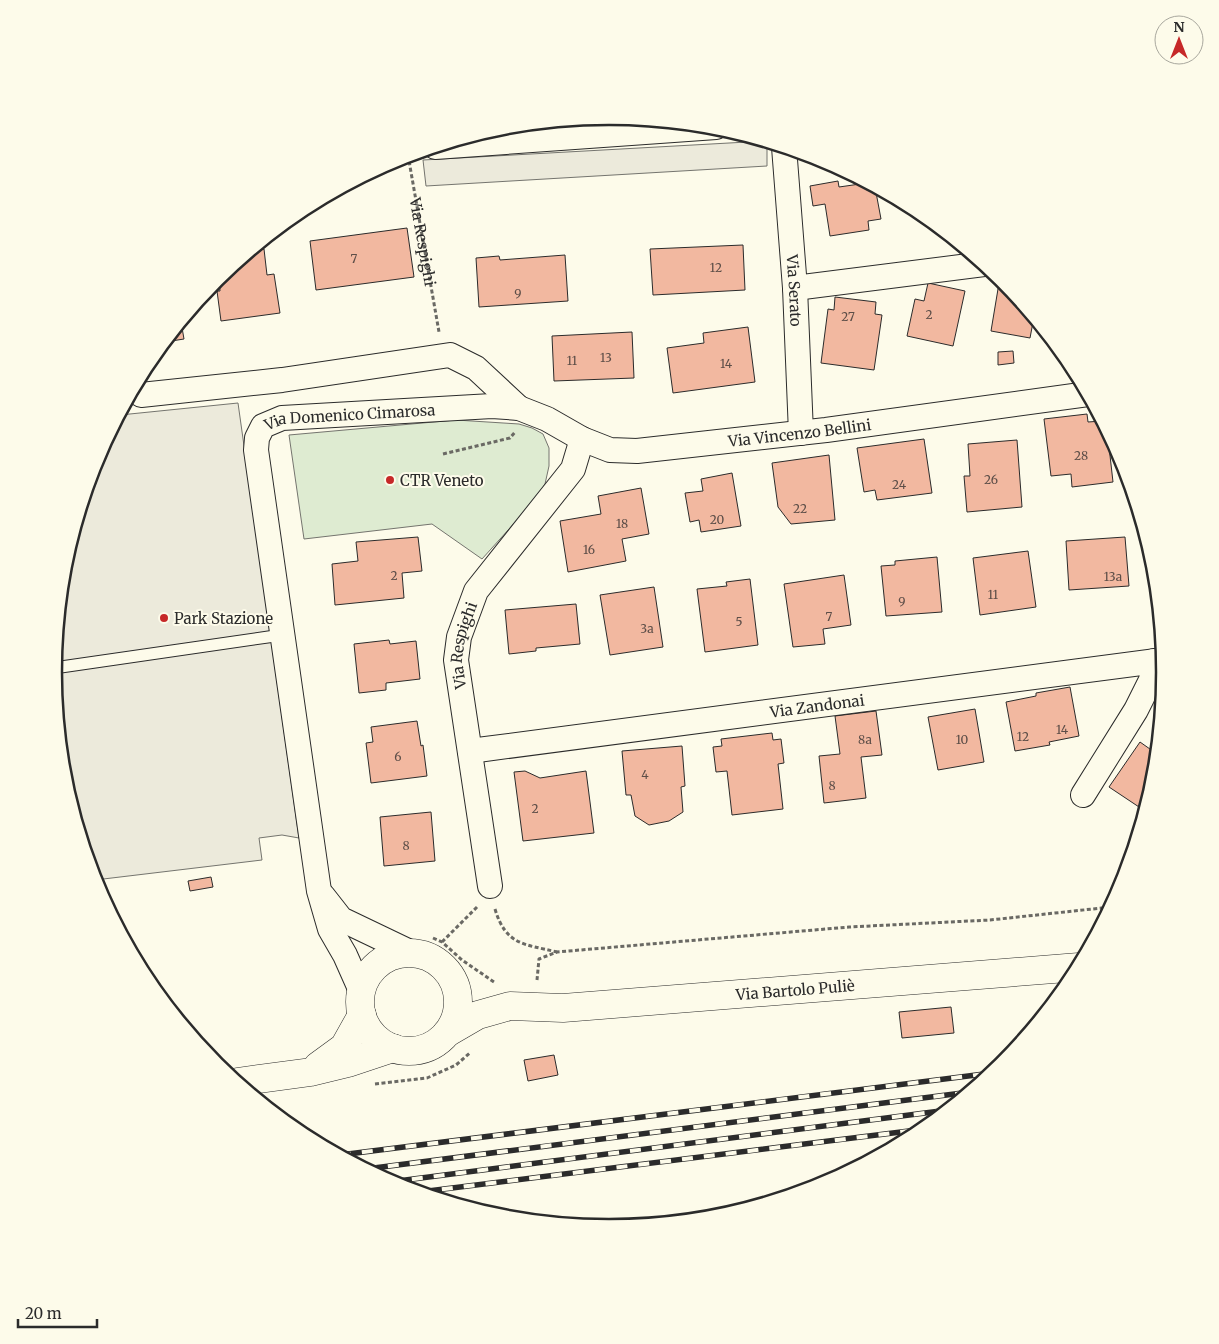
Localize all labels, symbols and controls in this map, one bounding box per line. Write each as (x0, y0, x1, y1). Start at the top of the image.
north arrow (1154, 15, 1204, 65)
text: N (1173, 18, 1185, 36)
street label: Via Respighi (406, 195, 440, 288)
house number: 7 (351, 251, 358, 266)
street label: Via Serato (783, 253, 806, 327)
house number: 12 (710, 260, 722, 275)
house number: 9 (514, 286, 522, 301)
house number: 2 (925, 307, 933, 322)
house number: 27 (841, 309, 855, 324)
house number: 13 (600, 350, 612, 365)
house number: 11 (567, 353, 578, 368)
house number: 14 (720, 356, 733, 371)
street label: Via Domenico Cimarosa (260, 400, 436, 434)
street label: Via Vincenzo Bellini (726, 414, 872, 450)
house number: 28 (1074, 448, 1088, 463)
place label: CTR Veneto (400, 471, 484, 490)
house number: 26 (984, 472, 998, 487)
marker: CTR Veneto (384, 474, 396, 486)
house number: 24 (892, 477, 907, 492)
house number: 22 (793, 501, 807, 516)
house number: 20 (710, 512, 725, 527)
house number: 18 (616, 516, 628, 531)
house number: 16 (583, 542, 595, 557)
house number: 2 (390, 568, 398, 583)
house number: 13a (1104, 569, 1123, 584)
house number: 11 (988, 587, 999, 602)
house number: 9 (898, 594, 906, 609)
street label: Via Respighi (446, 599, 481, 691)
place label: Park Stazione (174, 609, 273, 628)
house number: 7 (826, 609, 833, 624)
marker: Park Stazione (158, 612, 170, 624)
house number: 5 (735, 614, 743, 629)
house number: 3a (640, 621, 654, 636)
street label: Via Zandonai (768, 690, 866, 721)
house number: 14 (1056, 722, 1069, 737)
house number: 12 (1017, 729, 1029, 744)
house number: 8a (858, 732, 872, 747)
house number: 10 (956, 732, 969, 747)
house number: 6 (394, 749, 402, 764)
house number: 4 (641, 767, 649, 782)
house number: 8 (828, 778, 836, 793)
house number: 2 (531, 801, 539, 816)
house number: 8 (402, 838, 410, 853)
street label: Via Bartolo Puliè (734, 975, 855, 1004)
scale bar (18, 1296, 96, 1328)
text: 20 m (25, 1304, 62, 1323)

